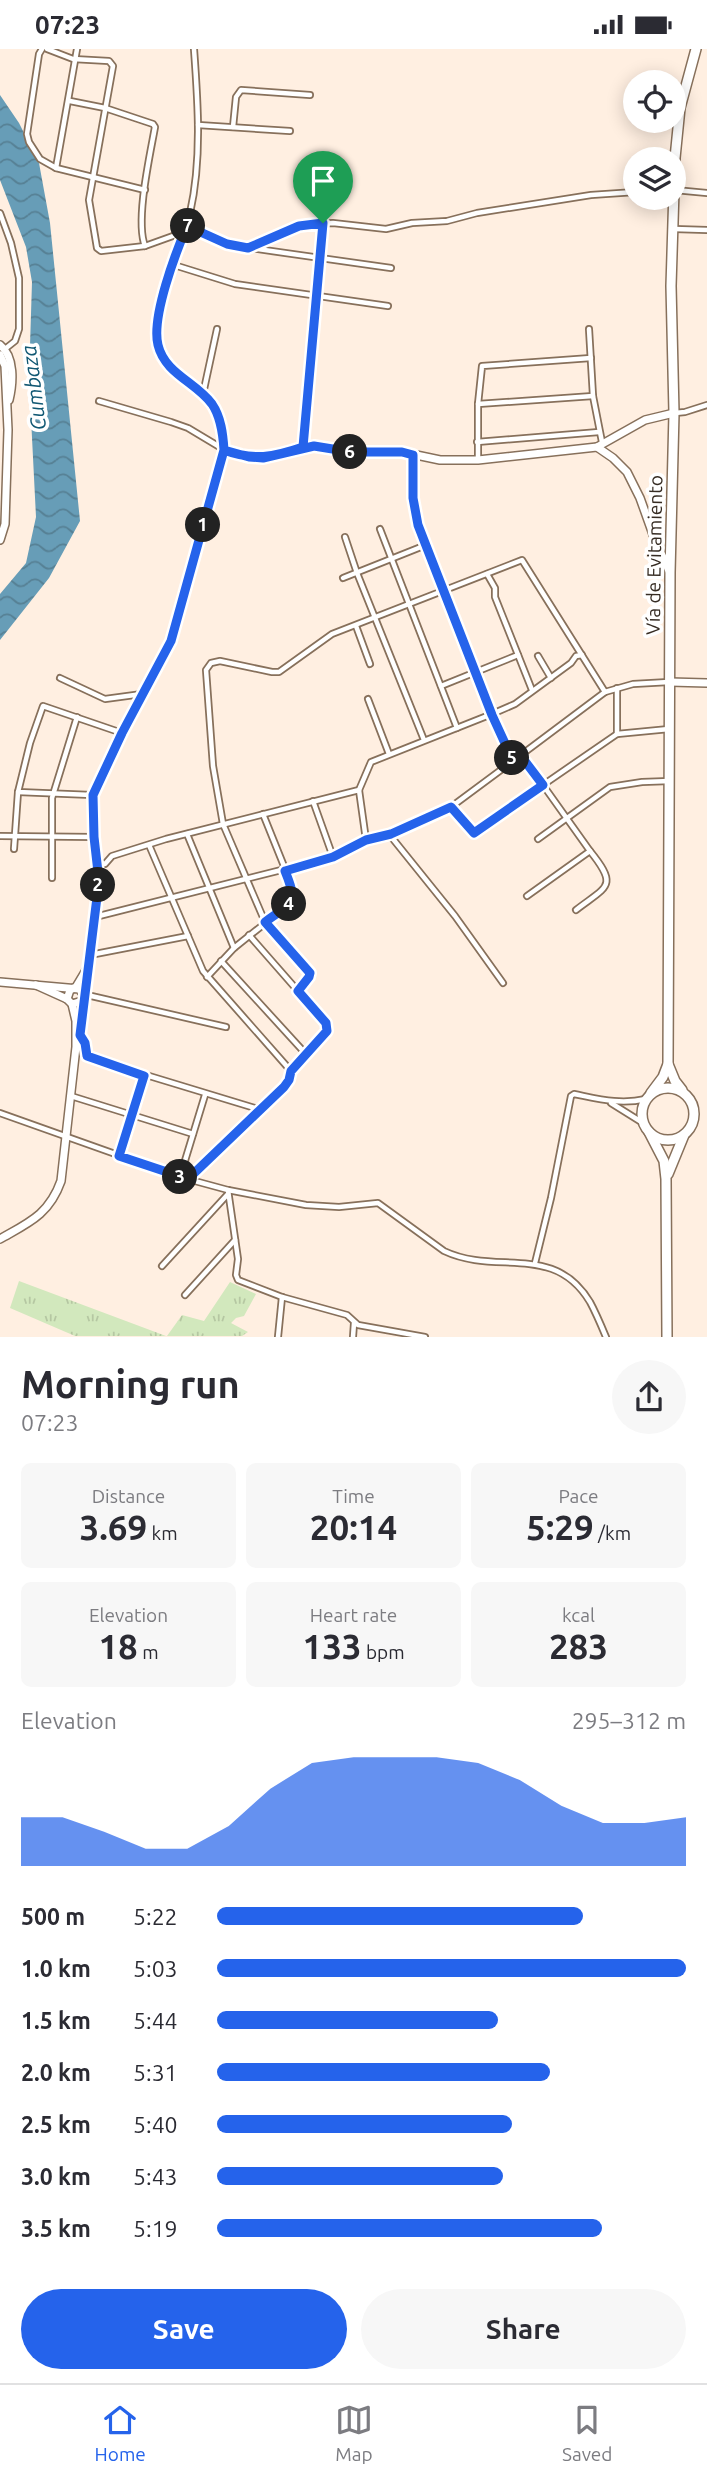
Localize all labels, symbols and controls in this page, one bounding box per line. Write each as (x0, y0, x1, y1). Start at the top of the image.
text: 07:23 (35, 10, 100, 39)
map controls (623, 70, 686, 210)
button: locate (623, 70, 686, 133)
button: layers (623, 147, 686, 210)
pin (293, 151, 353, 223)
icon: arrive (304, 162, 342, 200)
pin: 7 (170, 209, 206, 243)
text: 7 (182, 214, 193, 236)
water label: Cumbaza (16, 344, 50, 432)
pin: 6 (332, 435, 368, 469)
text: 6 (344, 440, 355, 462)
street label: Vía de Evitamiento (642, 475, 666, 635)
pin: 1 (186, 507, 220, 543)
text: 1 (197, 513, 208, 535)
pin: 5 (494, 741, 530, 775)
text: 5 (506, 746, 517, 768)
pin: 2 (80, 867, 116, 903)
text: 2 (92, 873, 103, 895)
pin: 4 (272, 887, 306, 921)
text: 4 (283, 892, 294, 914)
pin: 3 (162, 1159, 198, 1195)
text: 3 (174, 1165, 185, 1187)
button: share (612, 1360, 686, 1434)
text: Morning run (21, 1363, 240, 1405)
text: 07:23 (21, 1410, 79, 1435)
text: Distance (92, 1485, 165, 1507)
text: Time (332, 1485, 375, 1507)
text: Pace (558, 1485, 599, 1507)
text: 3.69 (79, 1507, 147, 1547)
text: 20:14 (310, 1507, 397, 1547)
text: 5:29 (526, 1507, 594, 1547)
text: km (147, 1522, 178, 1544)
text: /km (594, 1522, 631, 1544)
text: Elevation (89, 1604, 168, 1626)
text: Heart rate (310, 1604, 397, 1626)
text: kcal (562, 1604, 595, 1626)
text: 18 (98, 1626, 138, 1666)
text: 133 (302, 1626, 362, 1666)
text: 283 (549, 1626, 608, 1666)
text: m (138, 1641, 159, 1663)
text: bpm (362, 1641, 405, 1663)
text: Elevation (21, 1708, 117, 1733)
text: 295–312 m (572, 1708, 686, 1733)
text: 500 m (21, 1904, 85, 1929)
text: 5:22 (133, 1904, 178, 1929)
text: 1.0 km (21, 1956, 91, 1981)
text: 5:03 (133, 1956, 178, 1981)
text: 1.5 km (21, 2008, 91, 2033)
text: 5:44 (133, 2008, 178, 2033)
text: 2.0 km (21, 2060, 91, 2085)
text: 5:31 (133, 2060, 178, 2085)
text: 2.5 km (21, 2112, 91, 2137)
text: 5:40 (133, 2112, 178, 2137)
text: 3.0 km (21, 2164, 91, 2189)
text: 5:43 (133, 2164, 178, 2189)
text: 3.5 km (21, 2216, 91, 2241)
text: 5:19 (133, 2216, 178, 2241)
button: Save (21, 2289, 347, 2369)
button: Share (361, 2289, 686, 2369)
tab: Home (95, 2401, 146, 2465)
tab: Map (335, 2401, 373, 2465)
tab: Saved (562, 2401, 612, 2465)

